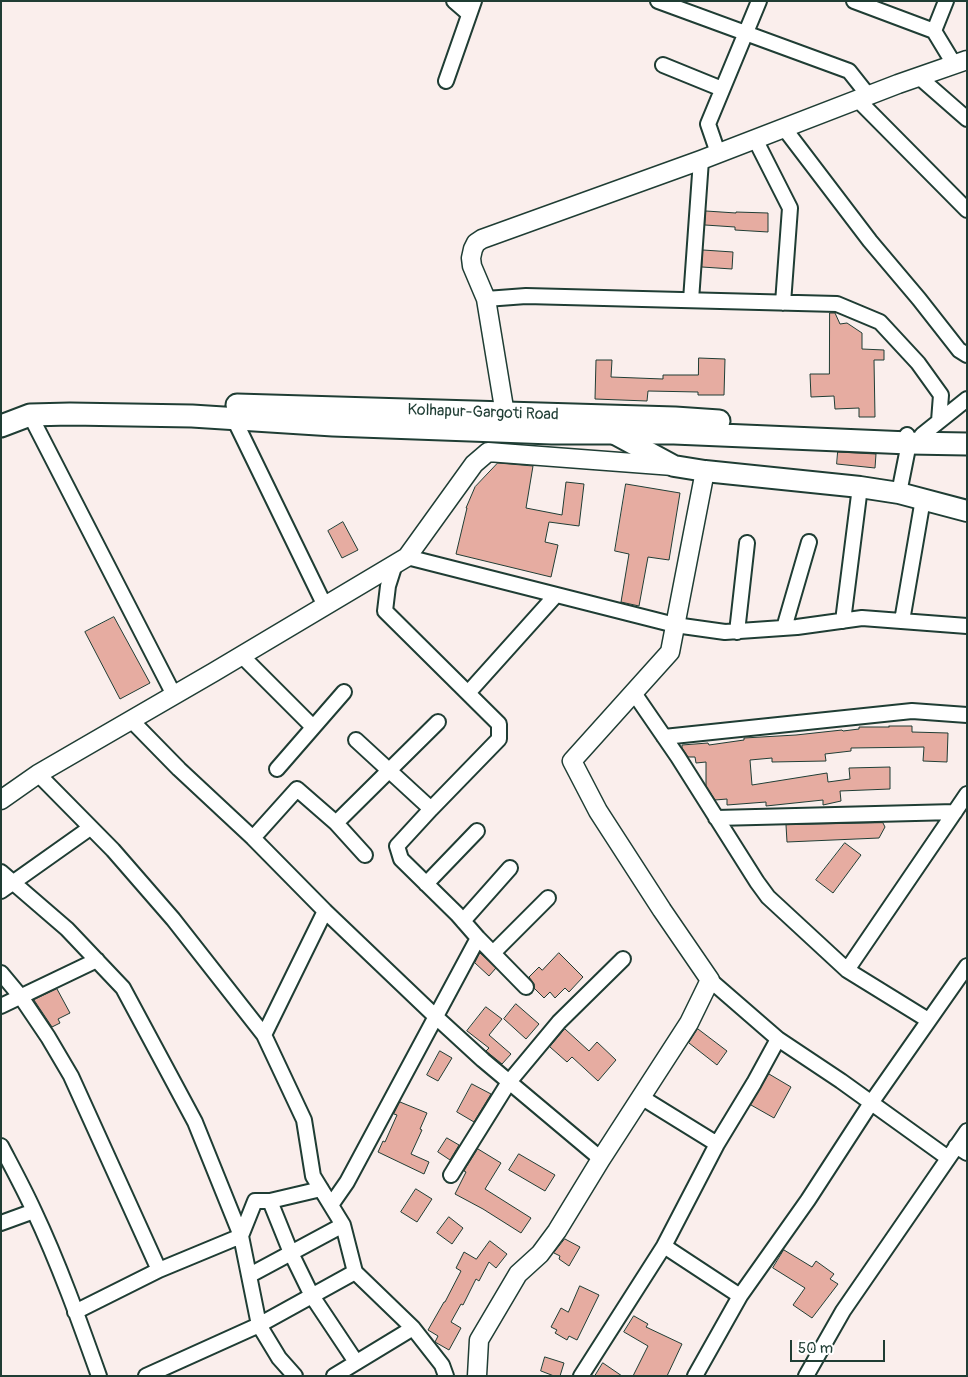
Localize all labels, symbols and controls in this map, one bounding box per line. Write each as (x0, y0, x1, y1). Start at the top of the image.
street label: Kolhapur-Gargoti Road (407, 401, 559, 425)
scale bar (793, 1330, 888, 1362)
text: 50 m (798, 1339, 833, 1358)

